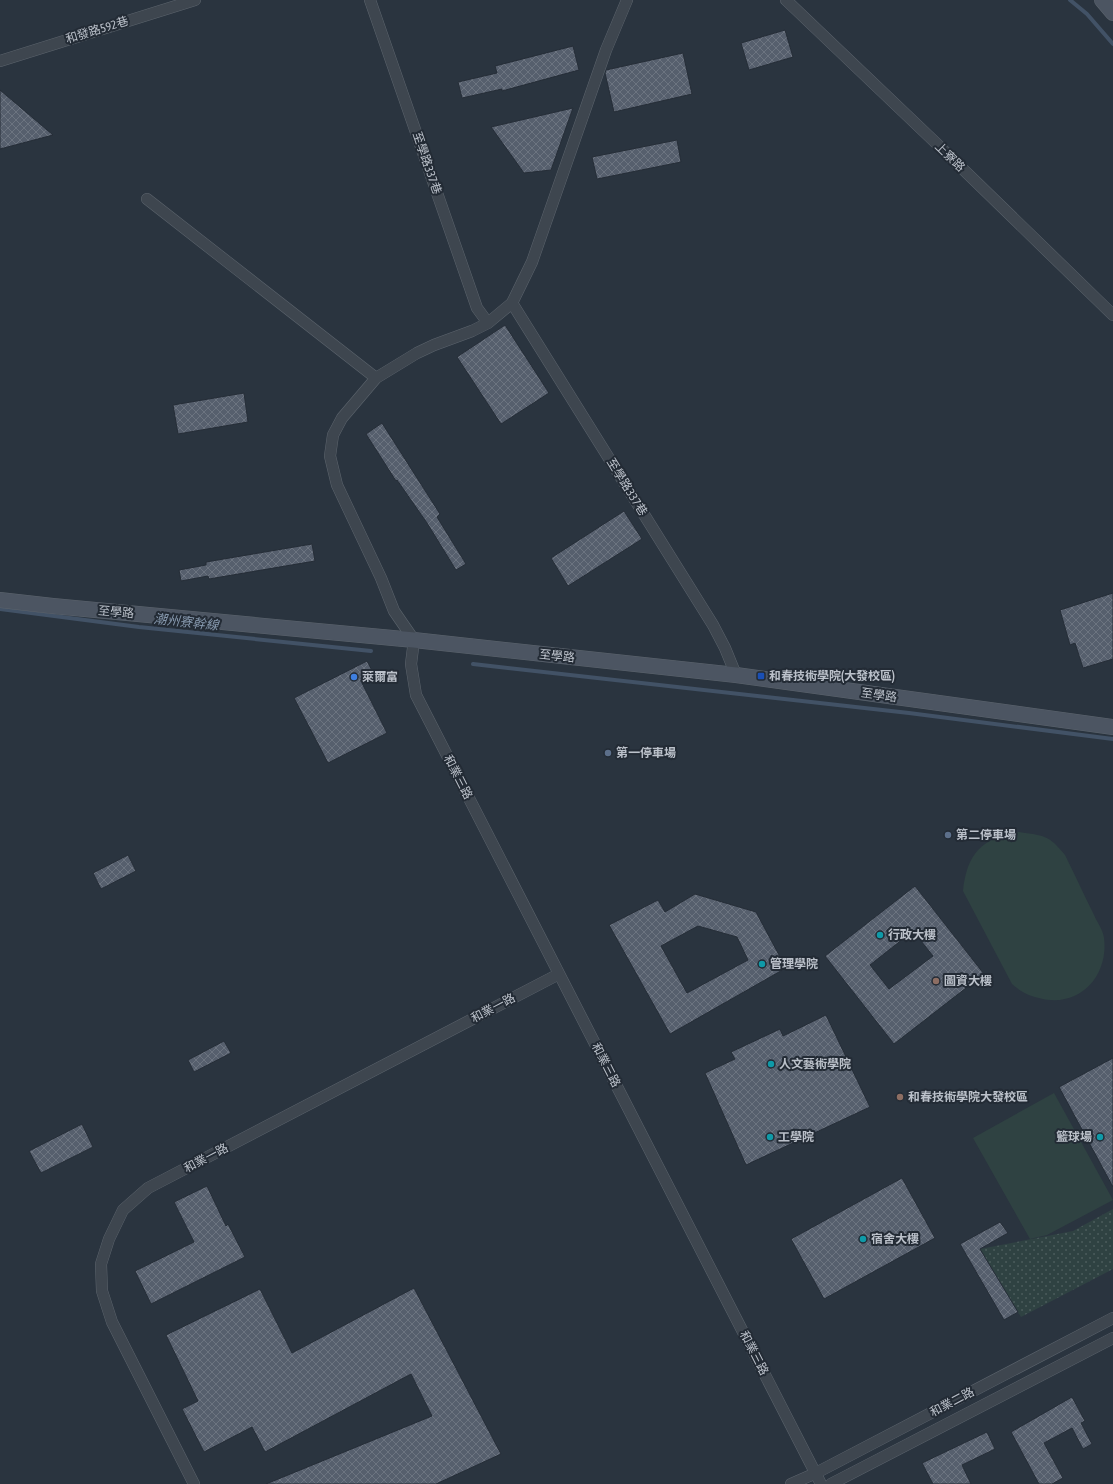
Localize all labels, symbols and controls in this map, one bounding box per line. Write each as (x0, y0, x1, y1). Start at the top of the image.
street label: 和發路592巷 (64, 14, 130, 46)
street label: 至學路337巷 (410, 130, 444, 196)
street label: 上寮路 (932, 139, 968, 175)
street label: 至學路337巷 (604, 456, 650, 518)
street label: 至學路 (97, 603, 135, 621)
water label: 潮州寮幹線 (153, 611, 221, 633)
street label: 至學路 (538, 647, 576, 665)
place label: 和春技術學院(大發校區) (769, 669, 895, 683)
place label: 萊爾富 (362, 670, 398, 684)
marker: 和春技術學院(大發校區) (756, 671, 766, 681)
marker: 萊爾富 (349, 672, 359, 682)
street label: 至學路 (860, 686, 898, 704)
place label: 第一停車場 (616, 746, 676, 760)
marker: 第一停車場 (603, 748, 613, 758)
street label: 和業三路 (441, 752, 475, 802)
place label: 第二停車場 (956, 828, 1016, 842)
marker: 第二停車場 (943, 830, 953, 840)
place label: 行政大樓 (888, 928, 936, 942)
marker: 行政大樓 (875, 930, 885, 940)
place label: 管理學院 (770, 957, 818, 971)
marker: 管理學院 (757, 959, 767, 969)
place label: 圖資大樓 (944, 974, 992, 988)
marker: 圖資大樓 (931, 976, 941, 986)
street label: 和業一路 (469, 991, 517, 1025)
street label: 和業三路 (589, 1040, 623, 1090)
place label: 人文藝術學院 (779, 1057, 851, 1071)
marker: 人文藝術學院 (766, 1059, 776, 1069)
place label: 和春技術學院大發校區 (908, 1090, 1028, 1104)
marker: 和春技術學院大發校區 (895, 1092, 905, 1102)
place label: 工學院 (778, 1130, 814, 1144)
place label: 籃球場 (1056, 1130, 1092, 1144)
marker: 工學院 (765, 1132, 775, 1142)
marker: 籃球場 (1095, 1132, 1105, 1142)
street label: 和業一路 (182, 1141, 230, 1175)
place label: 宿舍大樓 (871, 1232, 919, 1246)
marker: 宿舍大樓 (858, 1234, 868, 1244)
street label: 和業三路 (737, 1328, 771, 1378)
street label: 和業二路 (928, 1385, 976, 1419)

